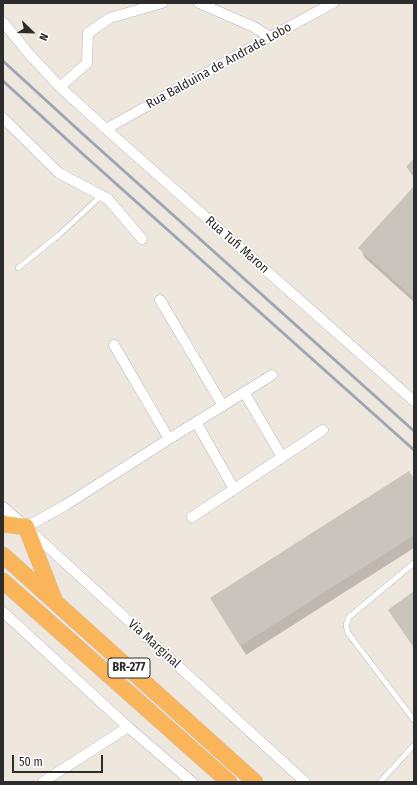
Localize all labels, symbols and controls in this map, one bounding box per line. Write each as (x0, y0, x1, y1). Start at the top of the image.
north arrow (12, 12, 52, 52)
street label: Rua Balduina de Andrade Lobo (144, 20, 294, 112)
text: N (36, 31, 51, 42)
street label: Rua Tufi Maron (202, 213, 272, 277)
street label: Via Marginal (125, 616, 183, 672)
road number: BR-277 (108, 658, 150, 678)
scale bar (14, 747, 105, 773)
text: 50 m (19, 755, 43, 769)

